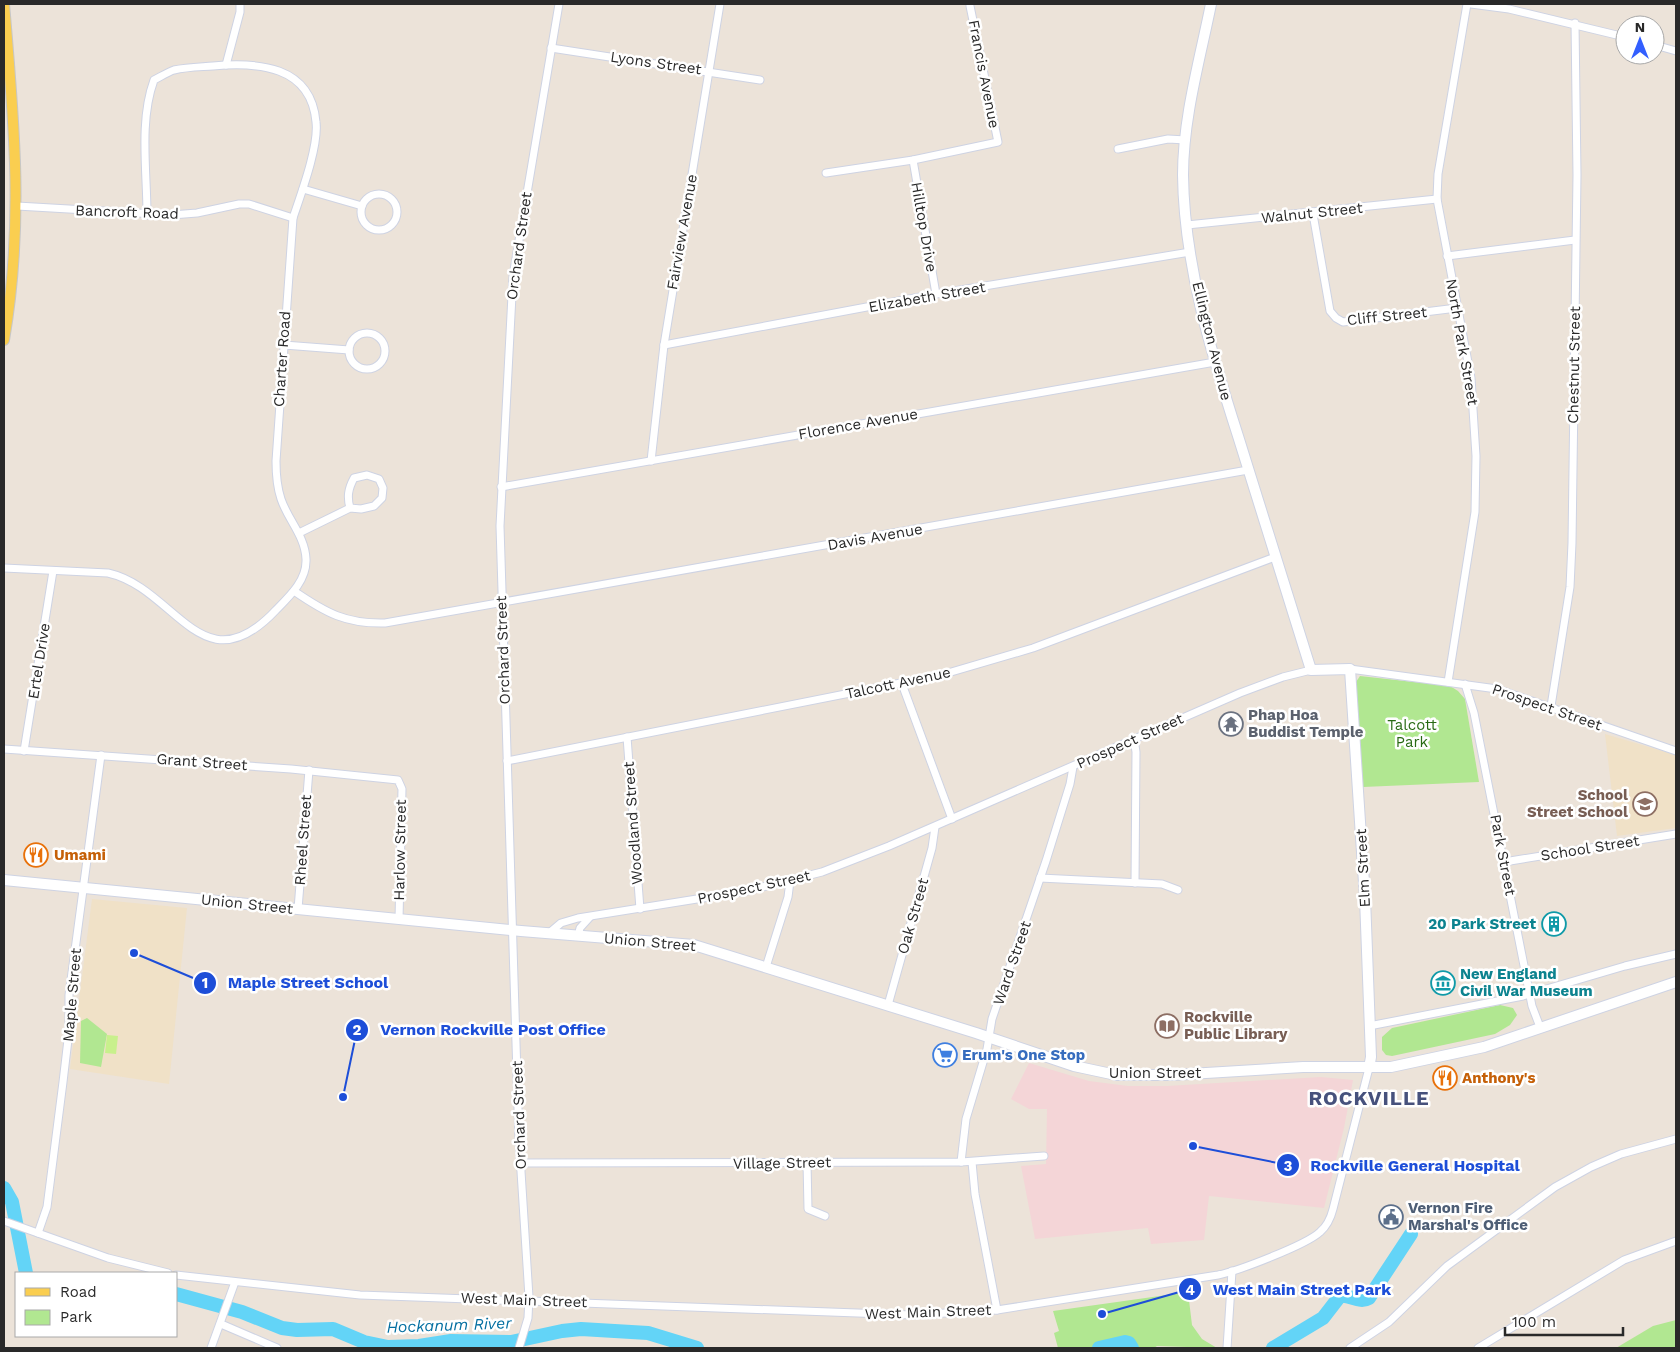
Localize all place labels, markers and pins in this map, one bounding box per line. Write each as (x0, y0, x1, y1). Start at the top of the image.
place label: Phap Hoa Buddist Temple (1248, 706, 1364, 741)
temple icon: Phap Hoa Buddist Temple (1218, 711, 1244, 737)
place label: School Street School (1527, 786, 1628, 821)
school or university icon: School Street School (1632, 791, 1658, 817)
restaurant icon: Umami (23, 842, 49, 868)
place label: Umami (54, 846, 106, 864)
building icon: 20 Park Street (1541, 911, 1567, 937)
place label: 20 Park Street (1428, 915, 1536, 933)
place label: New England Civil War Museum (1460, 965, 1593, 1000)
callout: Maple Street School (193, 967, 398, 998)
museum icon: New England Civil War Museum (1430, 970, 1456, 996)
place label: Rockville Public Library (1184, 1008, 1288, 1043)
library icon: Rockville Public Library (1154, 1013, 1180, 1039)
callout: Vernon Rockville Post Office (345, 1014, 615, 1045)
supermarket icon: Erum's One Stop (932, 1042, 958, 1068)
place label: Erum's One Stop (962, 1046, 1085, 1064)
restaurant icon: Anthony's (1432, 1065, 1458, 1091)
place label: Anthony's (1462, 1069, 1536, 1087)
callout: Rockville General Hospital (1275, 1150, 1530, 1181)
place label: Vernon Fire Marshal's Office (1408, 1199, 1528, 1234)
public building icon: Vernon Fire Marshal's Office (1378, 1204, 1404, 1230)
callout: West Main Street Park (1178, 1274, 1401, 1305)

